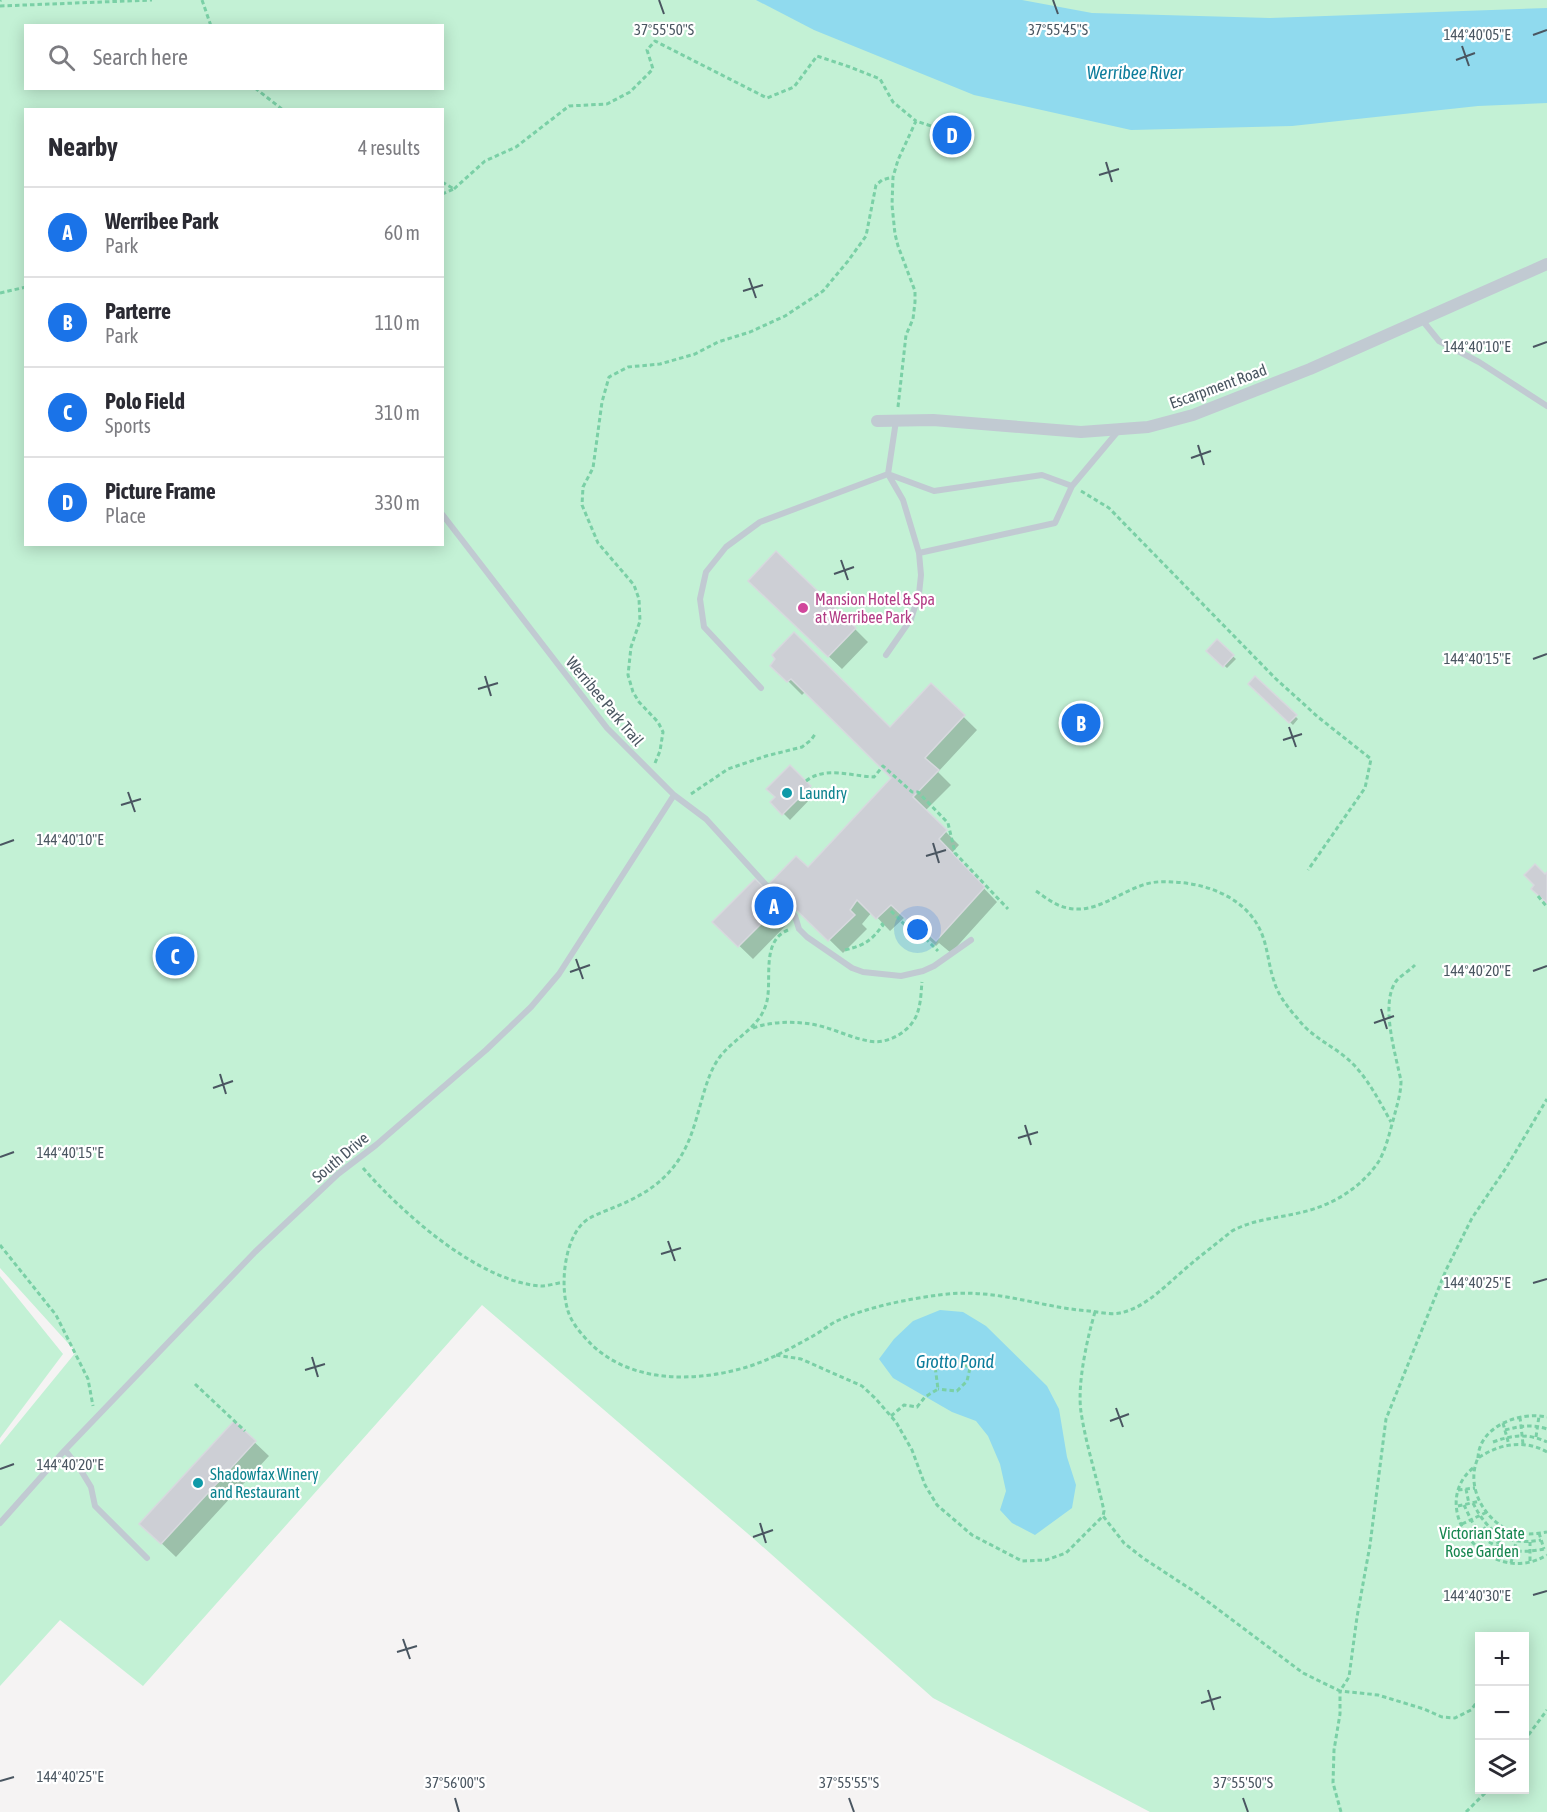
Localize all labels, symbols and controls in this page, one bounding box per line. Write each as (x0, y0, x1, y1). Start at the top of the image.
text: 37°55'50"S (634, 21, 694, 38)
text: 37°55'45"S (1028, 21, 1088, 38)
search box (24, 24, 444, 90)
text: 144°40'05"E (1443, 26, 1511, 43)
icon: search (45, 41, 78, 74)
text: Search here (93, 44, 188, 70)
water label: Werribee River (1087, 62, 1184, 83)
pin: D (932, 112, 972, 158)
text: Nearby (48, 132, 118, 162)
text: 4 results (358, 136, 420, 159)
text: Werribee Park (105, 208, 218, 234)
text: A (63, 221, 72, 244)
text: 60 m (384, 221, 420, 244)
text: Park (105, 234, 138, 257)
text: Parterre (105, 298, 171, 324)
text: B (63, 311, 72, 334)
text: 110 m (375, 311, 420, 334)
text: Park (105, 324, 138, 347)
text: 144°40'10"E (1443, 338, 1511, 355)
street label: Escarpment Road (1167, 360, 1269, 413)
text: Polo Field (105, 388, 185, 414)
text: C (63, 401, 72, 424)
text: 310 m (375, 401, 420, 424)
text: Sports (105, 414, 151, 437)
text: Picture Frame (105, 478, 216, 504)
text: D (62, 491, 73, 514)
text: 330 m (375, 491, 420, 514)
text: Place (105, 504, 146, 527)
place label: Mansion Hotel & Spa at Werribee Park (815, 590, 935, 626)
marker: Mansion Hotel & Spa at Werribee Park (796, 601, 810, 615)
text: 144°40'15"E (1443, 650, 1511, 667)
street label: Werribee Park Trail (563, 653, 648, 750)
pin: B (1062, 700, 1100, 746)
place label: Laundry (799, 784, 847, 803)
marker: Laundry (780, 786, 794, 800)
text: 144°40'10"E (36, 831, 104, 848)
pin: A (754, 884, 794, 928)
your location (903, 915, 932, 944)
pin: C (156, 934, 195, 978)
text: 144°40'20"E (1443, 962, 1511, 979)
street label: South Drive (308, 1128, 372, 1186)
text: 144°40'15"E (36, 1144, 104, 1161)
text: 144°40'25"E (1443, 1274, 1511, 1291)
water label: Grotto Pond (916, 1351, 995, 1372)
text: 144°40'20"E (36, 1456, 104, 1473)
place label: Shadowfax Winery and Restaurant (210, 1465, 319, 1501)
marker: Shadowfax Winery and Restaurant (191, 1476, 205, 1490)
park label: Victorian State Rose Garden (1439, 1524, 1525, 1560)
text: 144°40'30"E (1443, 1587, 1511, 1604)
map controls (1475, 1632, 1529, 1794)
button: + (1475, 1632, 1529, 1686)
button: − (1475, 1686, 1529, 1740)
button: layers (1475, 1740, 1529, 1794)
text: 144°40'25"E (36, 1768, 104, 1785)
text: 37°56'00"S (425, 1774, 485, 1791)
text: 37°55'55"S (819, 1774, 879, 1791)
text: 37°55'50"S (1213, 1774, 1273, 1791)

